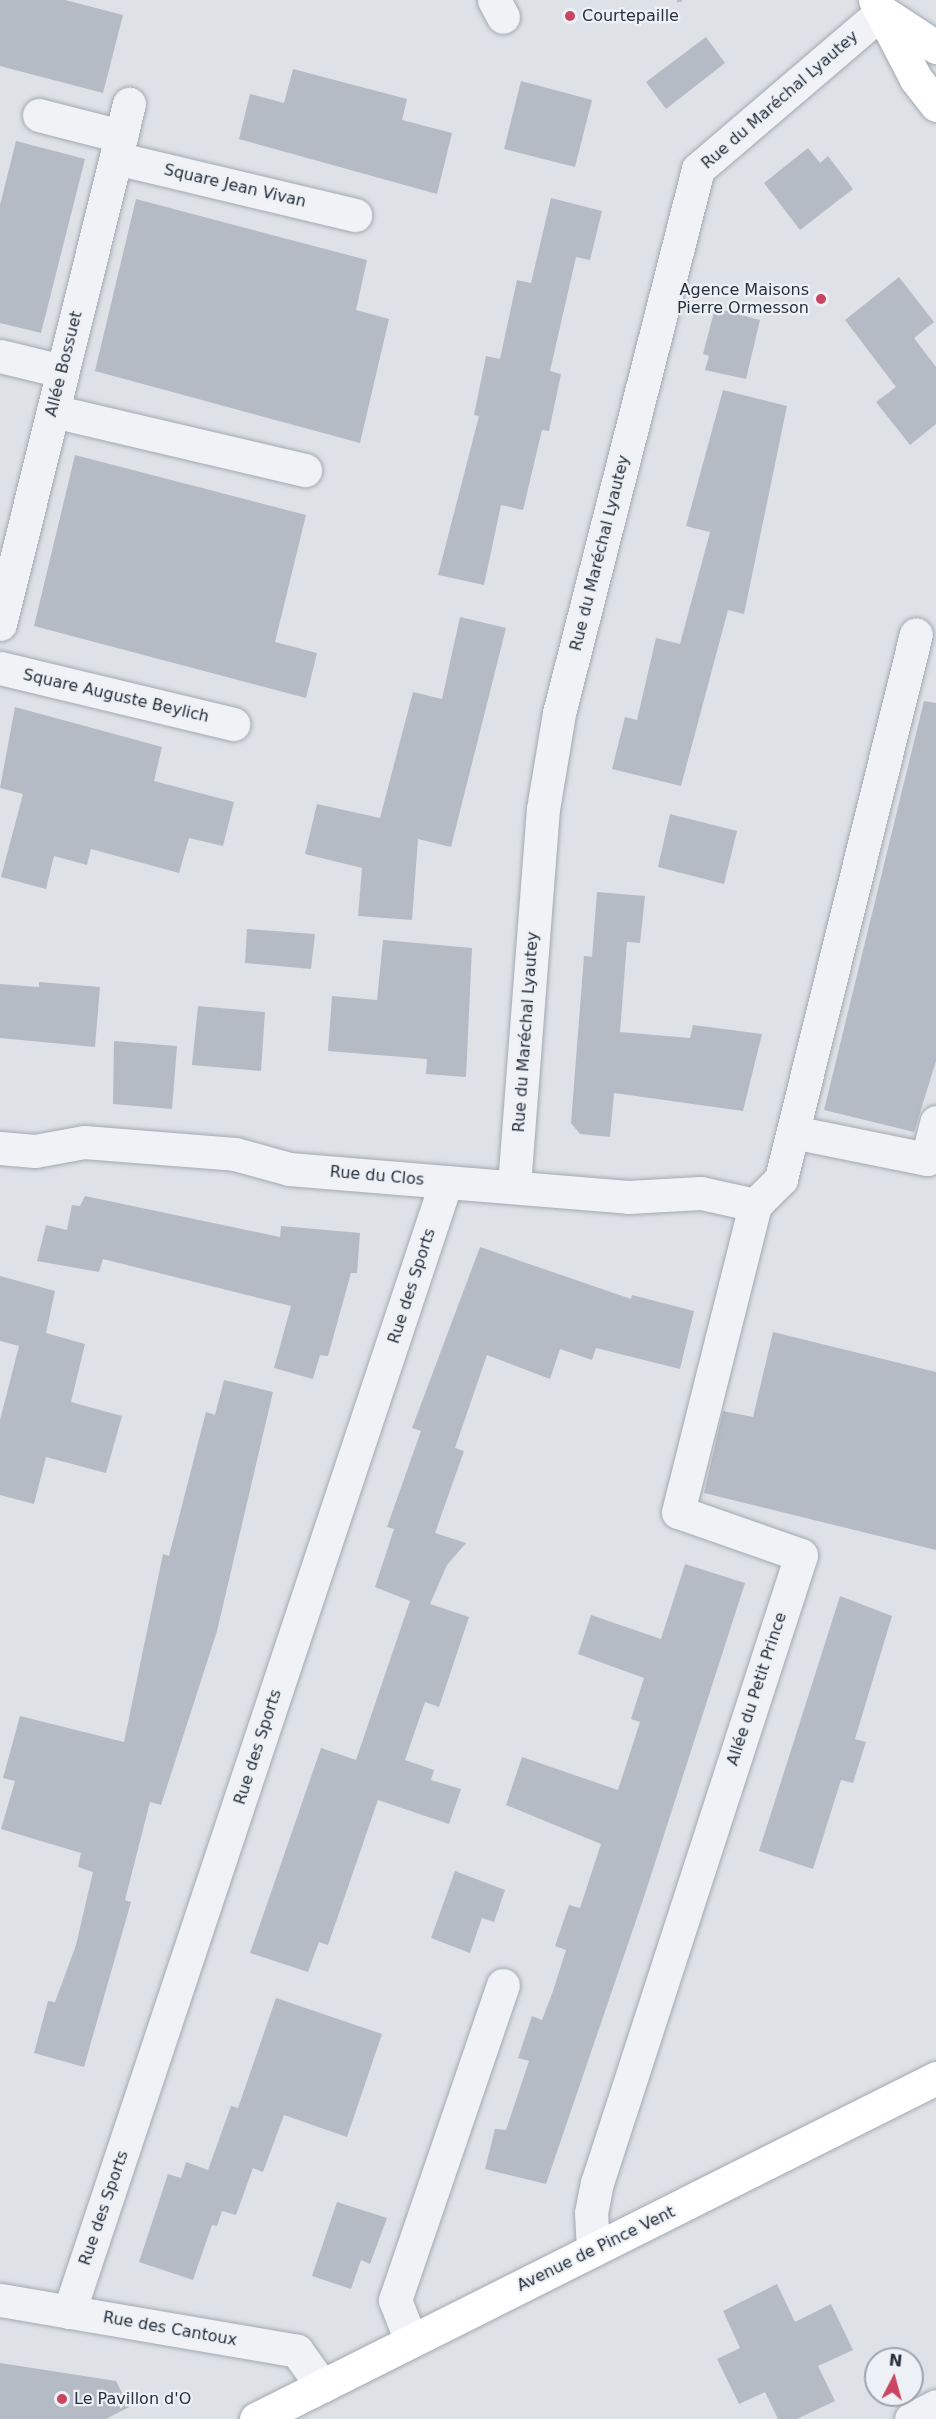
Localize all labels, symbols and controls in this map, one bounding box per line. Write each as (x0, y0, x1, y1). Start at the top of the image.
place label: Courtepaille (582, 6, 679, 26)
marker: Courtepaille (563, 9, 577, 23)
street label: Rue du Maréchal Lyautey (698, 27, 862, 173)
street label: Square Jean Vivan (162, 160, 308, 212)
place label: Agence Maisons Pierre Ormesson (677, 280, 809, 318)
marker: Agence Maisons Pierre Ormesson (814, 292, 828, 306)
street label: Allée Bossuet (42, 309, 86, 419)
street label: Rue du Maréchal Lyautey (566, 453, 634, 653)
street label: Square Auguste Beylich (21, 665, 211, 727)
street label: Rue du Maréchal Lyautey (509, 931, 543, 1133)
street label: Rue du Clos (329, 1162, 425, 1190)
street label: Rue des Sports (384, 1226, 440, 1346)
street label: Allée du Petit Prince (723, 1610, 791, 1768)
street label: Rue des Sports (230, 1687, 286, 1807)
street label: Rue des Sports (75, 2148, 133, 2268)
street label: Avenue de Pince Vent (514, 2202, 678, 2296)
street label: Rue des Cantoux (102, 2308, 238, 2350)
north arrow (864, 2347, 924, 2407)
text: N (888, 2350, 903, 2371)
place label: Le Pavillon d'O (74, 2389, 191, 2409)
marker: Le Pavillon d'O (55, 2392, 69, 2406)

